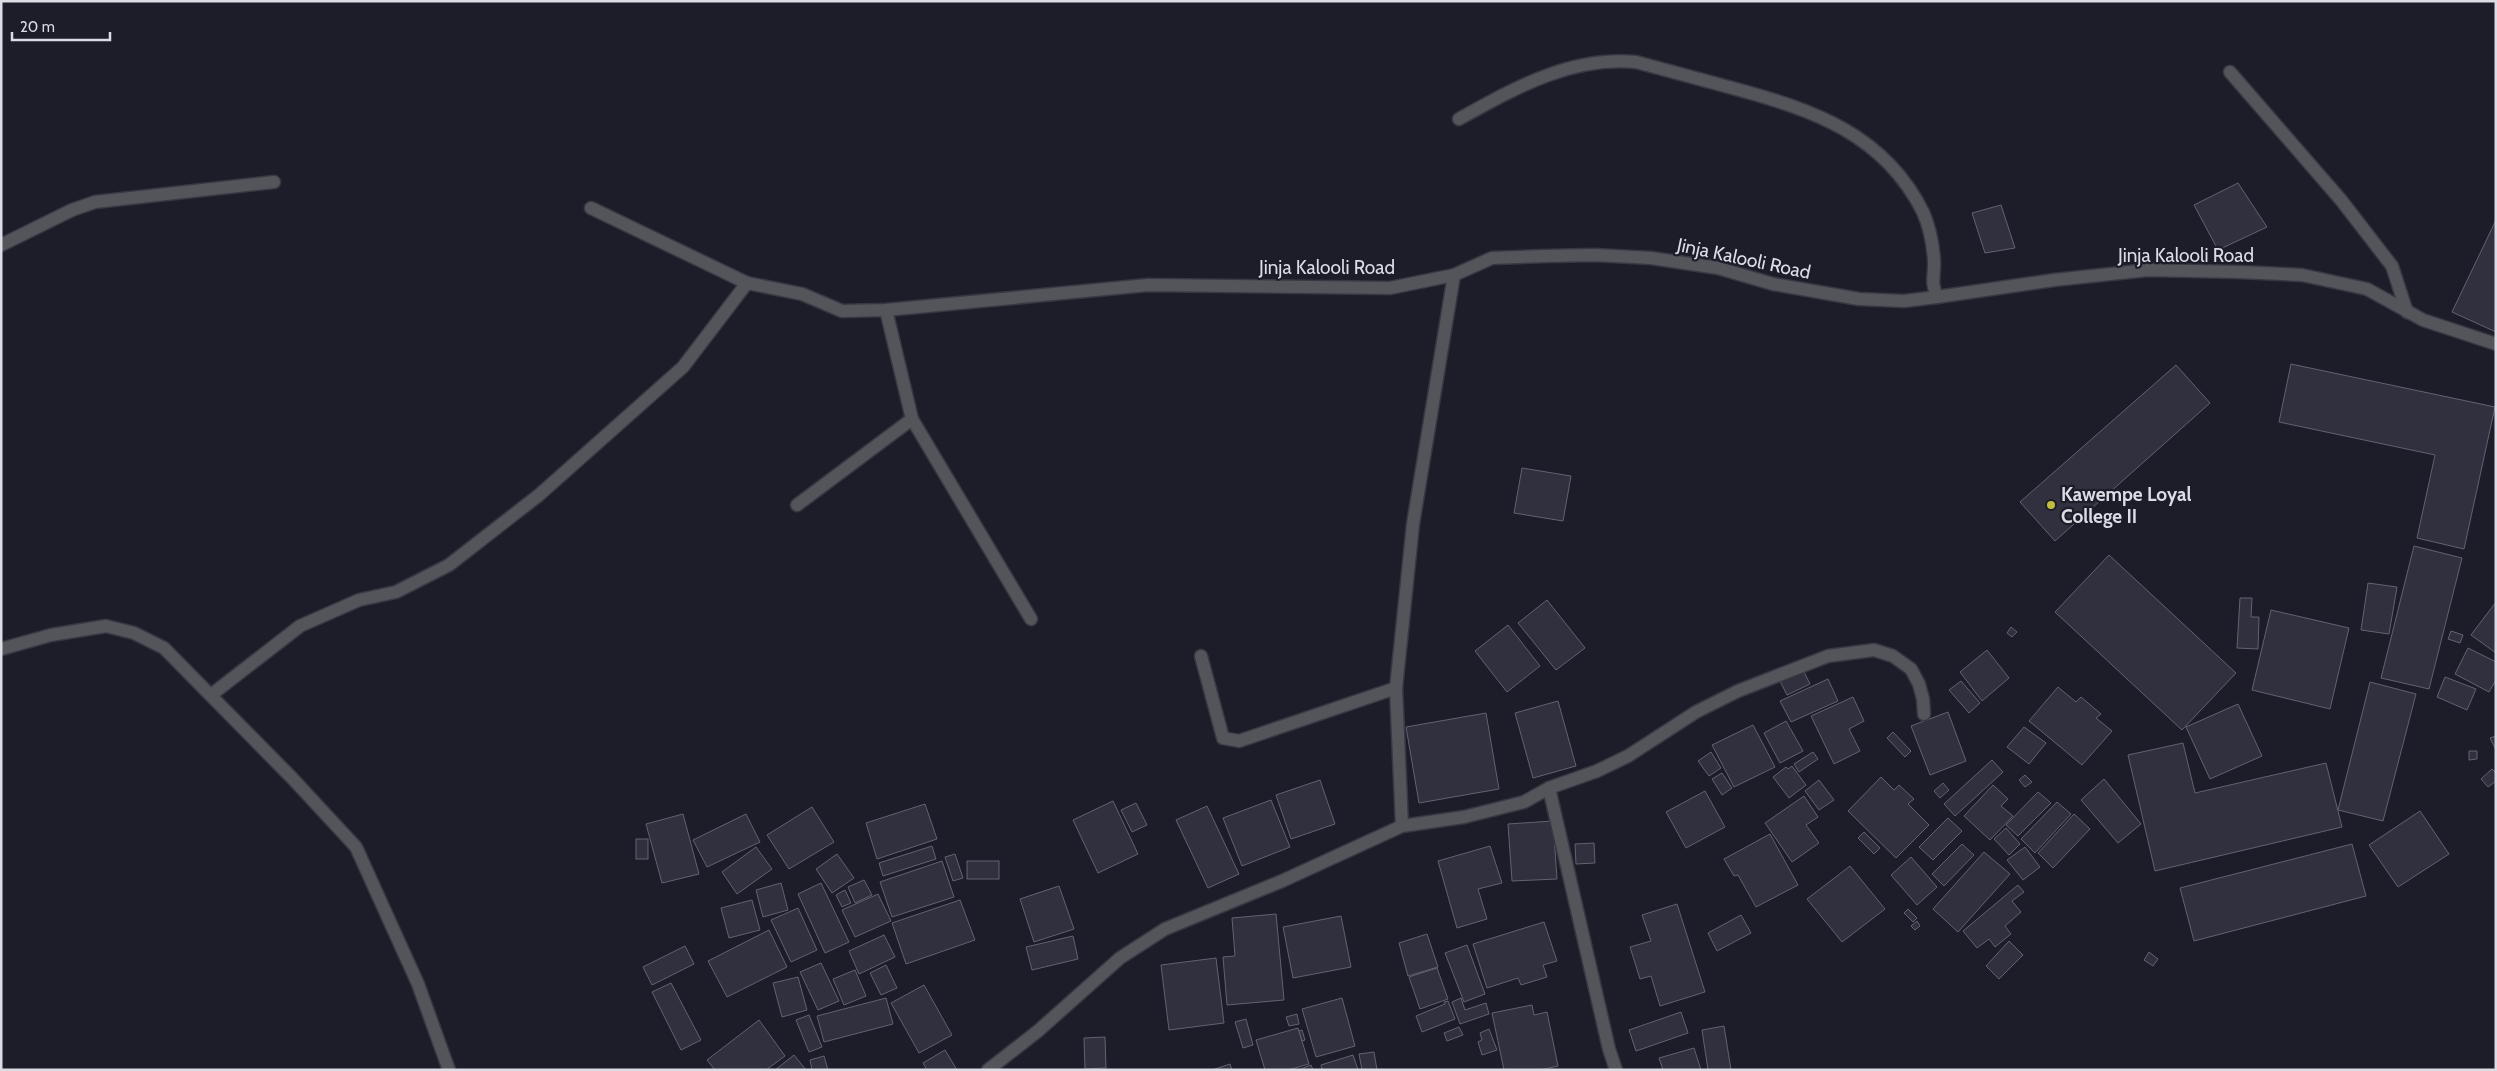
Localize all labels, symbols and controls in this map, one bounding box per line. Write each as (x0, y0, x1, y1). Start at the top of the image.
scale bar (12, 10, 110, 42)
text: 20 m (20, 18, 55, 36)
street label: Jinja Kalooli Road (1674, 233, 1813, 284)
street label: Jinja Kalooli Road (2117, 244, 2254, 267)
street label: Jinja Kalooli Road (1258, 256, 1395, 279)
place label: Kawempe Loyal College II (2061, 483, 2191, 528)
marker: Kawempe Loyal College II (2045, 499, 2057, 511)

